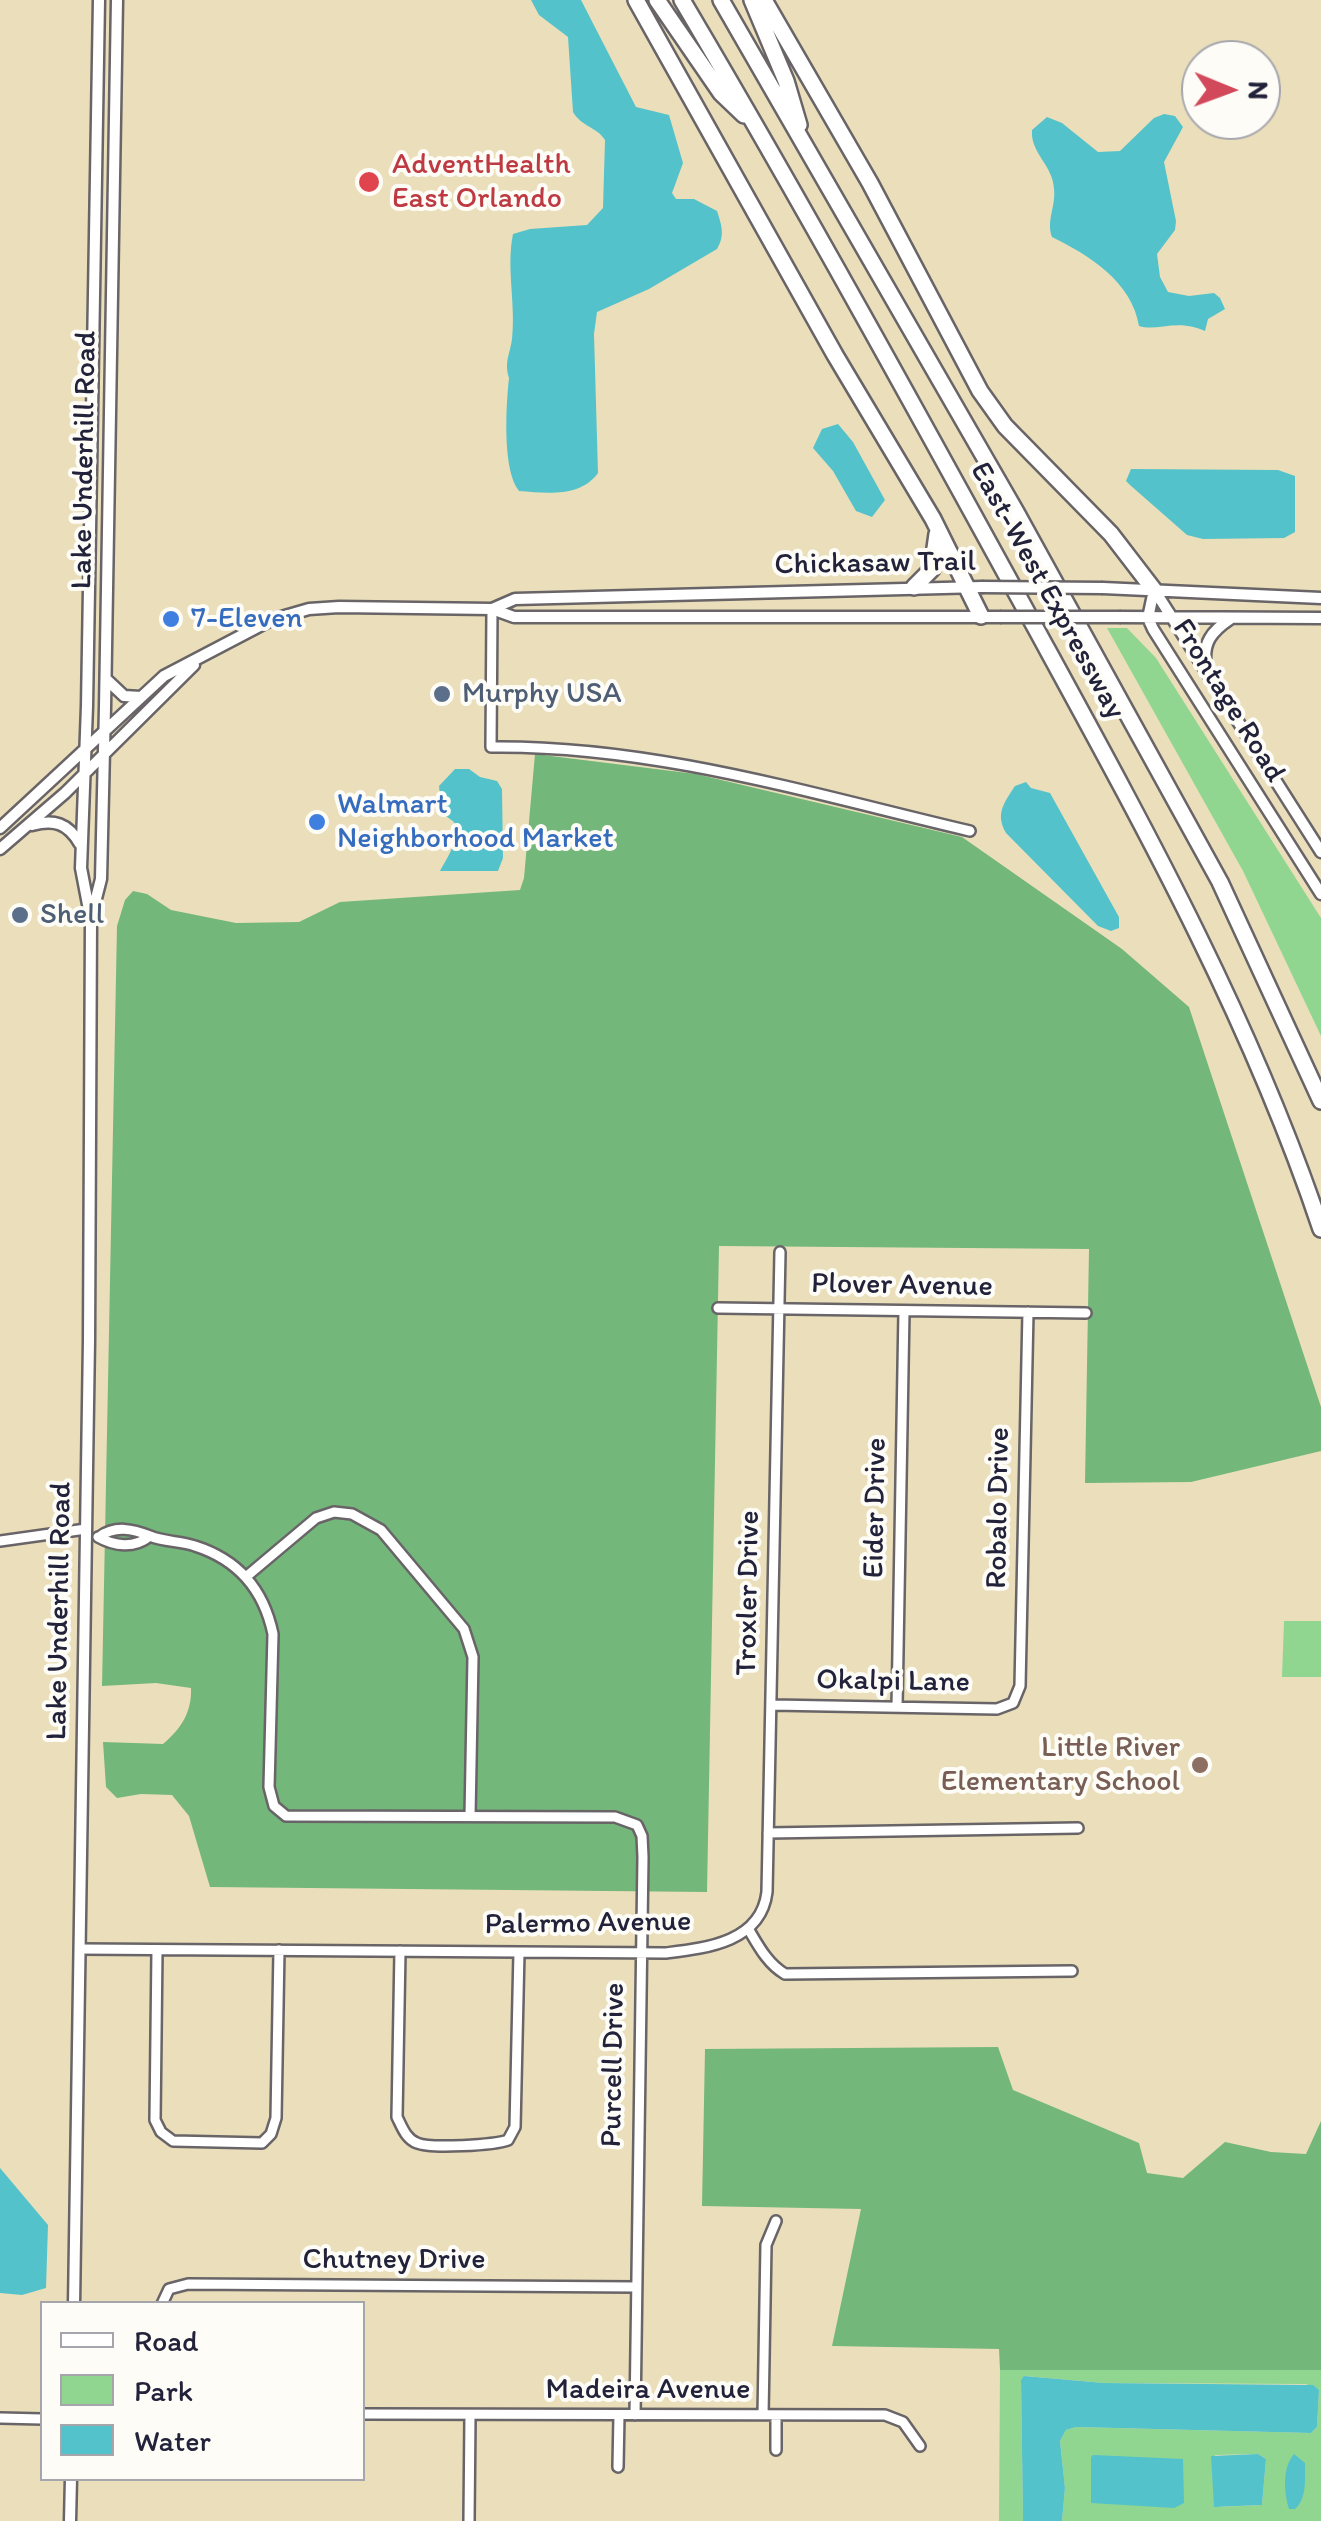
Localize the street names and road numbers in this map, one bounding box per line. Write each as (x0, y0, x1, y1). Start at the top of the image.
street label: Lake Underhill Road (65, 330, 105, 590)
street label: East-West Expressway (961, 456, 1133, 726)
street label: Chickasaw Trail (774, 544, 976, 584)
street label: Frontage Road (1164, 613, 1292, 789)
street label: Plover Avenue (811, 1266, 993, 1306)
street label: Robalo Drive (980, 1427, 1018, 1589)
street label: Eider Drive (857, 1437, 895, 1579)
street label: Lake Underhill Road (40, 1481, 80, 1741)
street label: Troxler Drive (730, 1510, 768, 1676)
street label: Okalpi Lane (816, 1663, 970, 1701)
street label: Palermo Avenue (484, 1904, 692, 1944)
street label: Purcell Drive (595, 1982, 633, 2148)
street label: Chutney Drive (303, 2242, 485, 2278)
street label: Madeira Avenue (545, 2372, 751, 2408)

